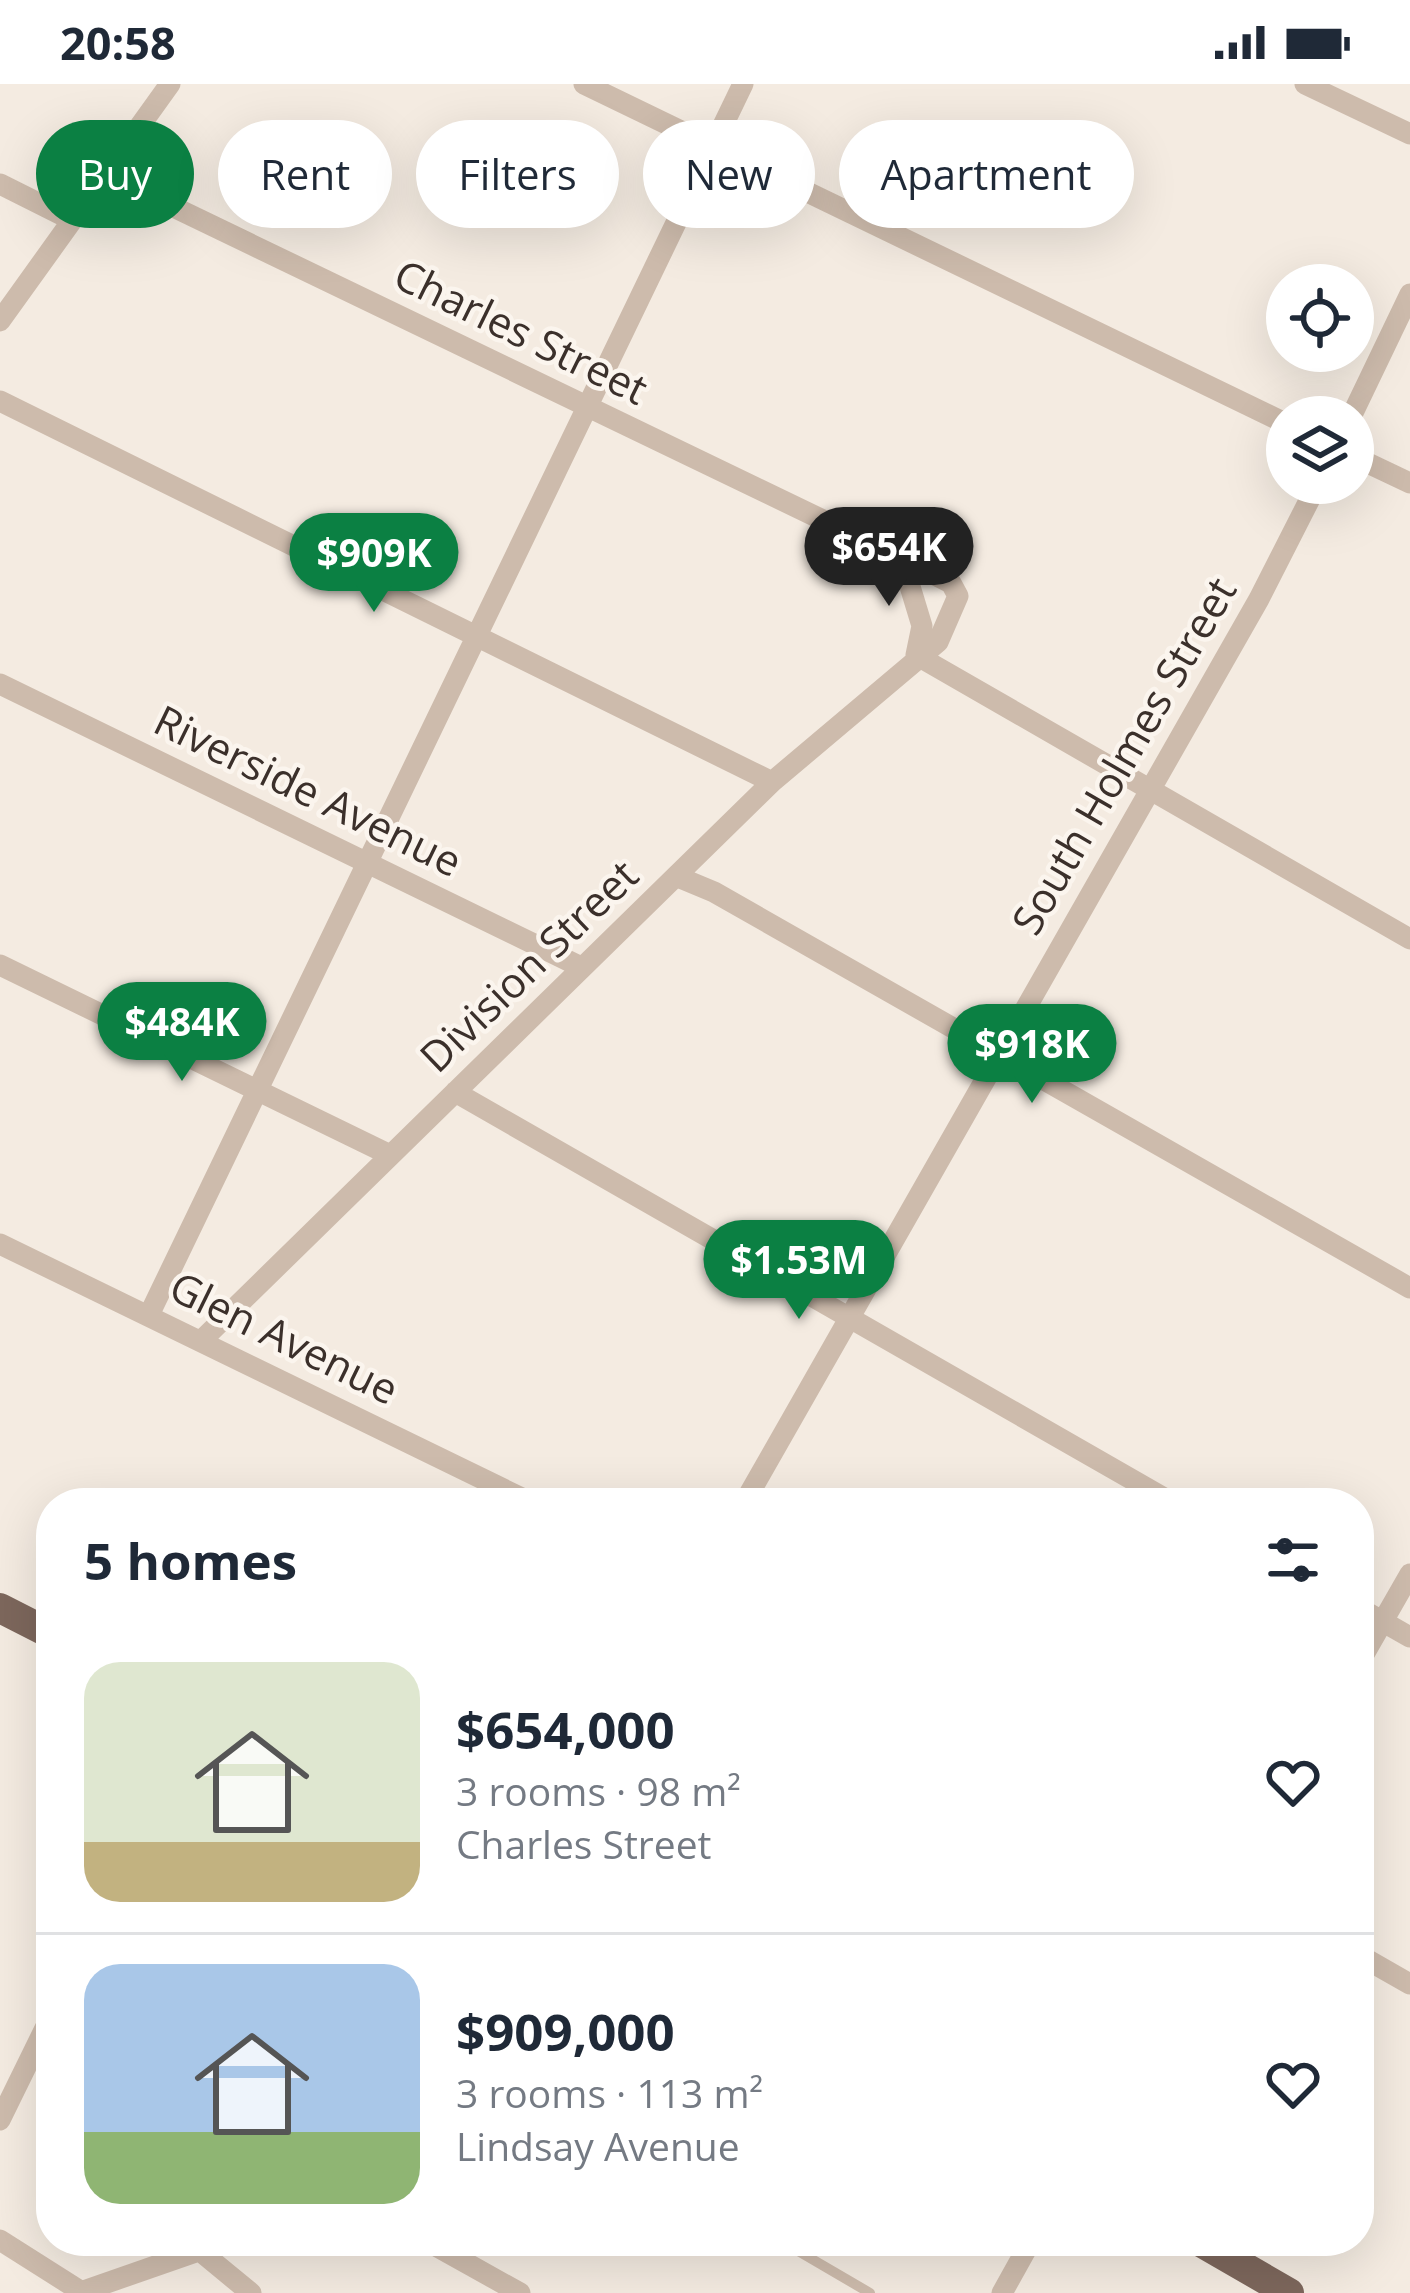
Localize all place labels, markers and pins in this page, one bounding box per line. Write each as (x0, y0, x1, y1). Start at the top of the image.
pin: $654K (805, 507, 973, 609)
pin: $909K (290, 513, 458, 615)
pin: $484K (98, 982, 266, 1084)
pin: $918K (948, 1004, 1116, 1106)
pin: $1.53M (701, 1220, 897, 1322)

